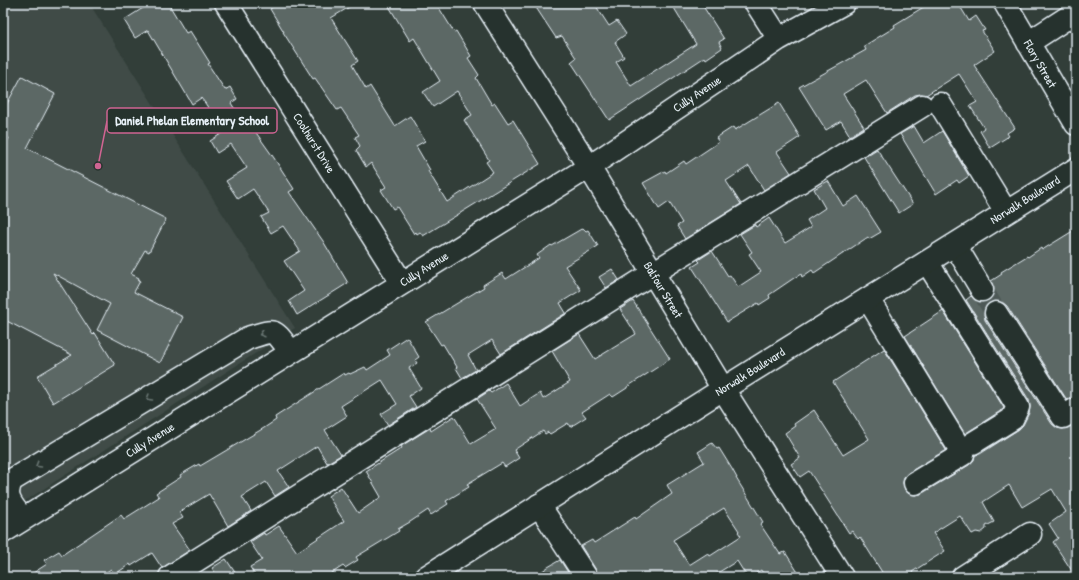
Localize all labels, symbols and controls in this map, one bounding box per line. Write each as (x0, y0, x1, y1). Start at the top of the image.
street label: Flory Street (1019, 36, 1061, 92)
street label: Cully Avenue (669, 71, 724, 116)
callout: Daniel Phelan Elementary School (107, 108, 277, 133)
street label: Coolhurst Drive (289, 109, 340, 176)
text: Daniel Phelan Elementary School (115, 111, 269, 130)
street label: Norwalk Boulevard (987, 171, 1063, 228)
street label: Cully Avenue (396, 247, 452, 290)
street label: Balfour Street (640, 258, 687, 322)
one-way arrow (259, 329, 266, 338)
street label: Norwalk Boulevard (712, 343, 788, 400)
one-way arrow (146, 394, 153, 401)
street label: Cully Avenue (122, 418, 178, 461)
one-way arrow (35, 461, 42, 468)

